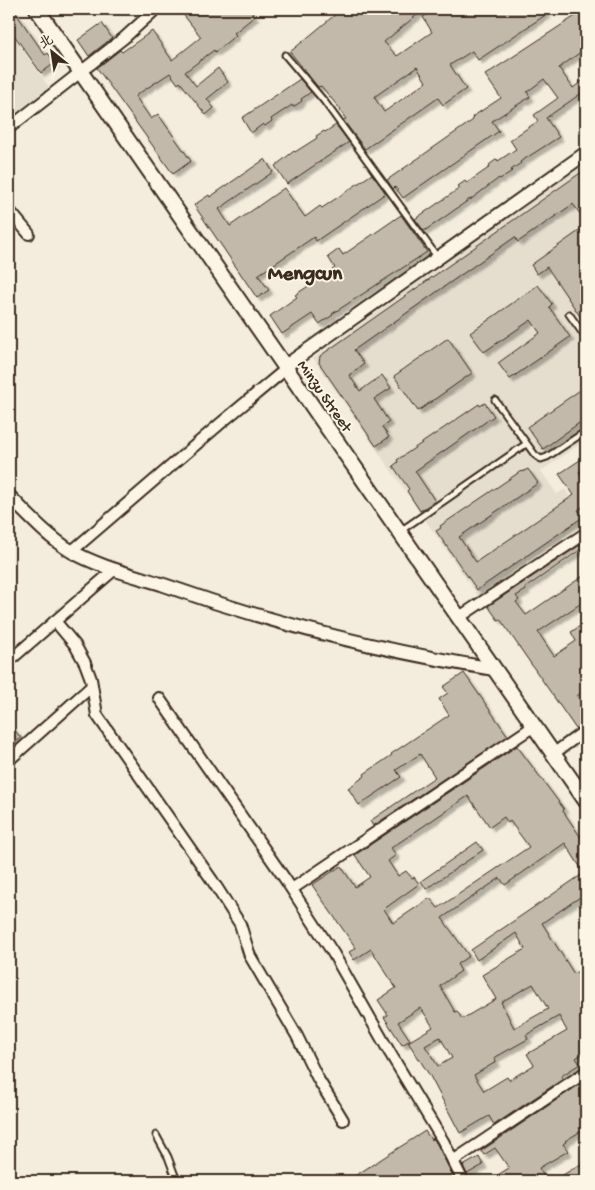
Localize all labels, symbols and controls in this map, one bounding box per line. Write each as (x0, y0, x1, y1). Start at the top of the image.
north arrow (28, 28, 78, 78)
text: 北 (36, 32, 57, 54)
district label: Mengcun (268, 263, 343, 288)
street label: Minzu Street (291, 357, 356, 438)

